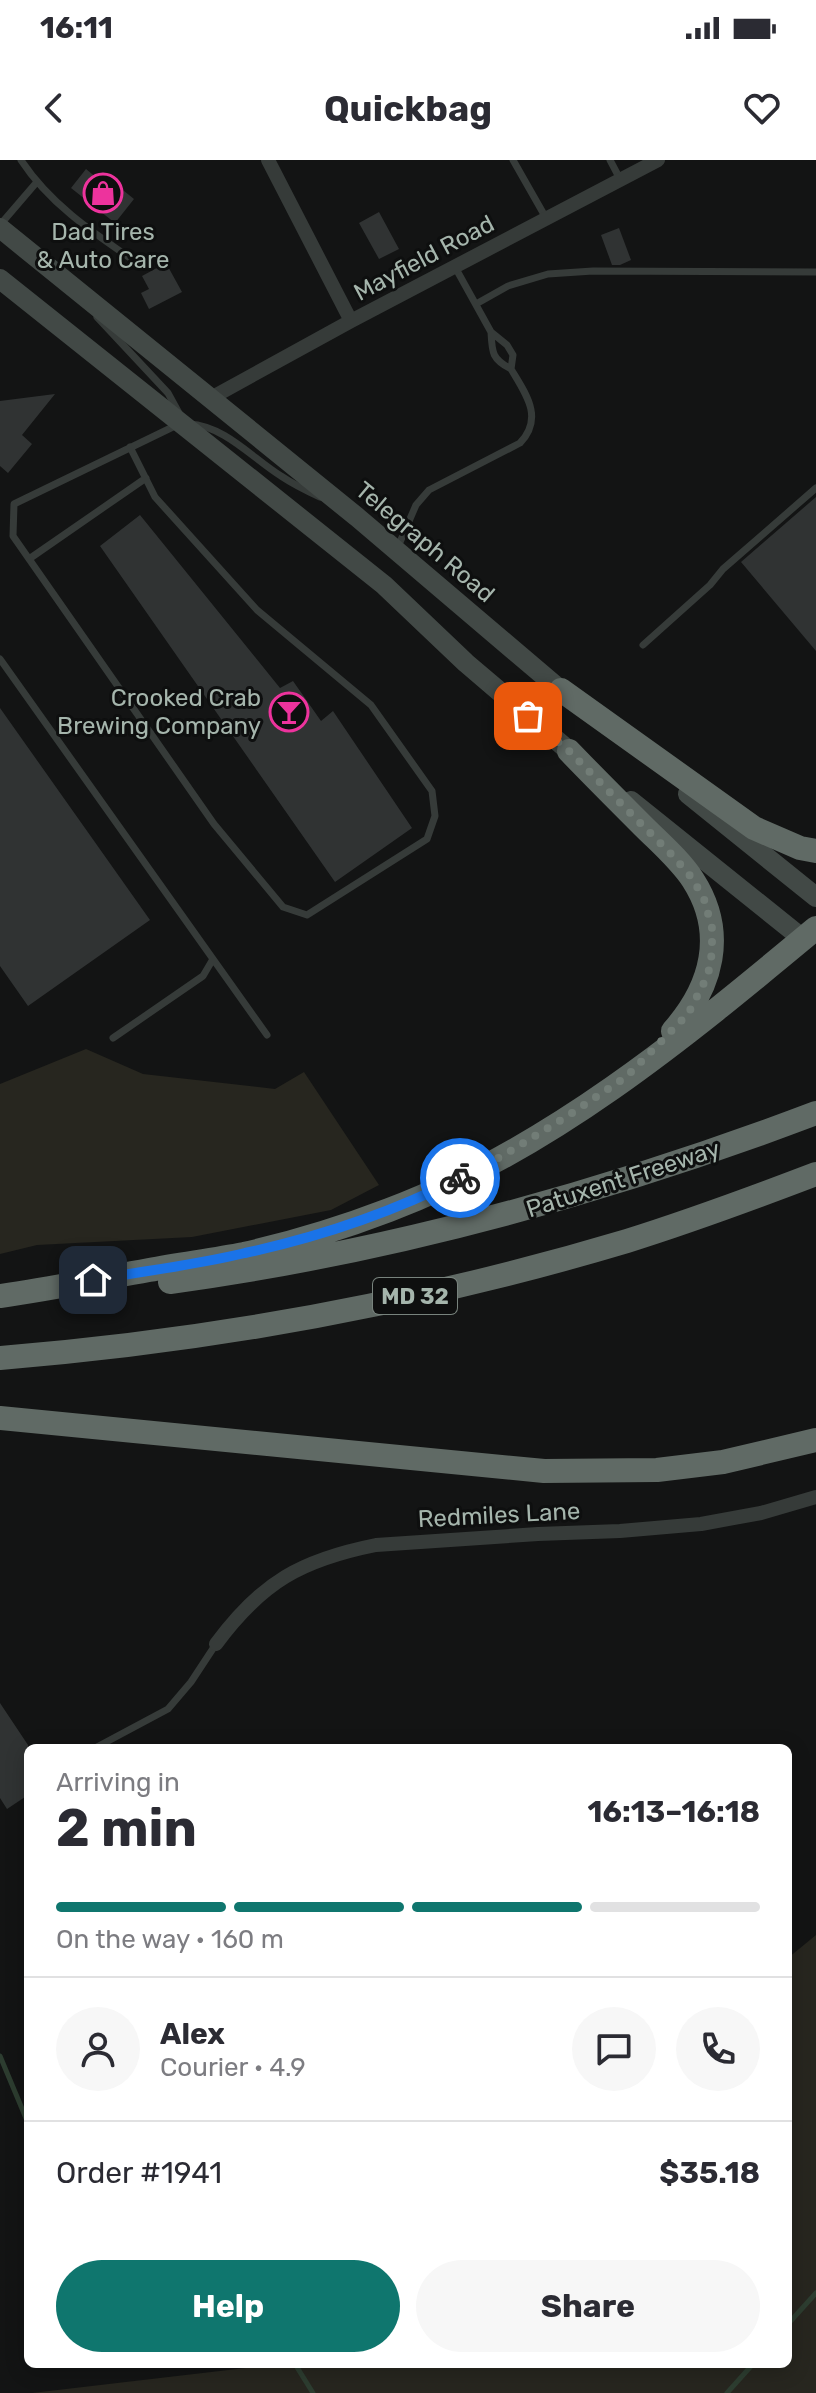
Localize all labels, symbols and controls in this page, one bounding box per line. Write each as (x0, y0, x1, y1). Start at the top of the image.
text: 16:11 (40, 10, 113, 46)
icon: back (32, 86, 76, 130)
icon: heart (740, 86, 784, 130)
text: Quickbag (324, 87, 492, 130)
shop icon: Dad Tires & Auto Care (82, 172, 124, 214)
street label: Mayfield Road (349, 209, 499, 307)
place label: Dad Tires & Auto Care (37, 218, 169, 274)
street label: Telegraph Road (350, 476, 500, 608)
pin (494, 682, 562, 750)
place label: Crooked Crab Brewing Company (57, 684, 261, 740)
bar icon: Crooked Crab Brewing Company (268, 691, 310, 733)
icon: bag (506, 694, 550, 738)
street label: Patuxent Freeway (523, 1134, 723, 1224)
courier (420, 1138, 500, 1218)
icon: bike (438, 1156, 482, 1200)
pin (59, 1246, 127, 1314)
icon: home (71, 1258, 115, 1302)
road number: MD 32 (373, 1278, 457, 1314)
street label: Redmiles Lane (417, 1497, 581, 1533)
text: Arriving in (56, 1767, 180, 1798)
text: 16:13–16:18 (587, 1794, 760, 1830)
text: 2 min (56, 1797, 197, 1859)
text: On the way · 160 m (56, 1924, 284, 1955)
button: person (56, 2007, 140, 2091)
button: chat (572, 2007, 656, 2091)
button: phone (676, 2007, 760, 2091)
text: Alex (160, 2016, 225, 2052)
text: Courier · 4.9 (160, 2052, 306, 2083)
text: Order #1941 (56, 2155, 222, 2191)
text: $35.18 (659, 2155, 760, 2191)
button: Help (56, 2260, 400, 2352)
button: Share (416, 2260, 760, 2352)

